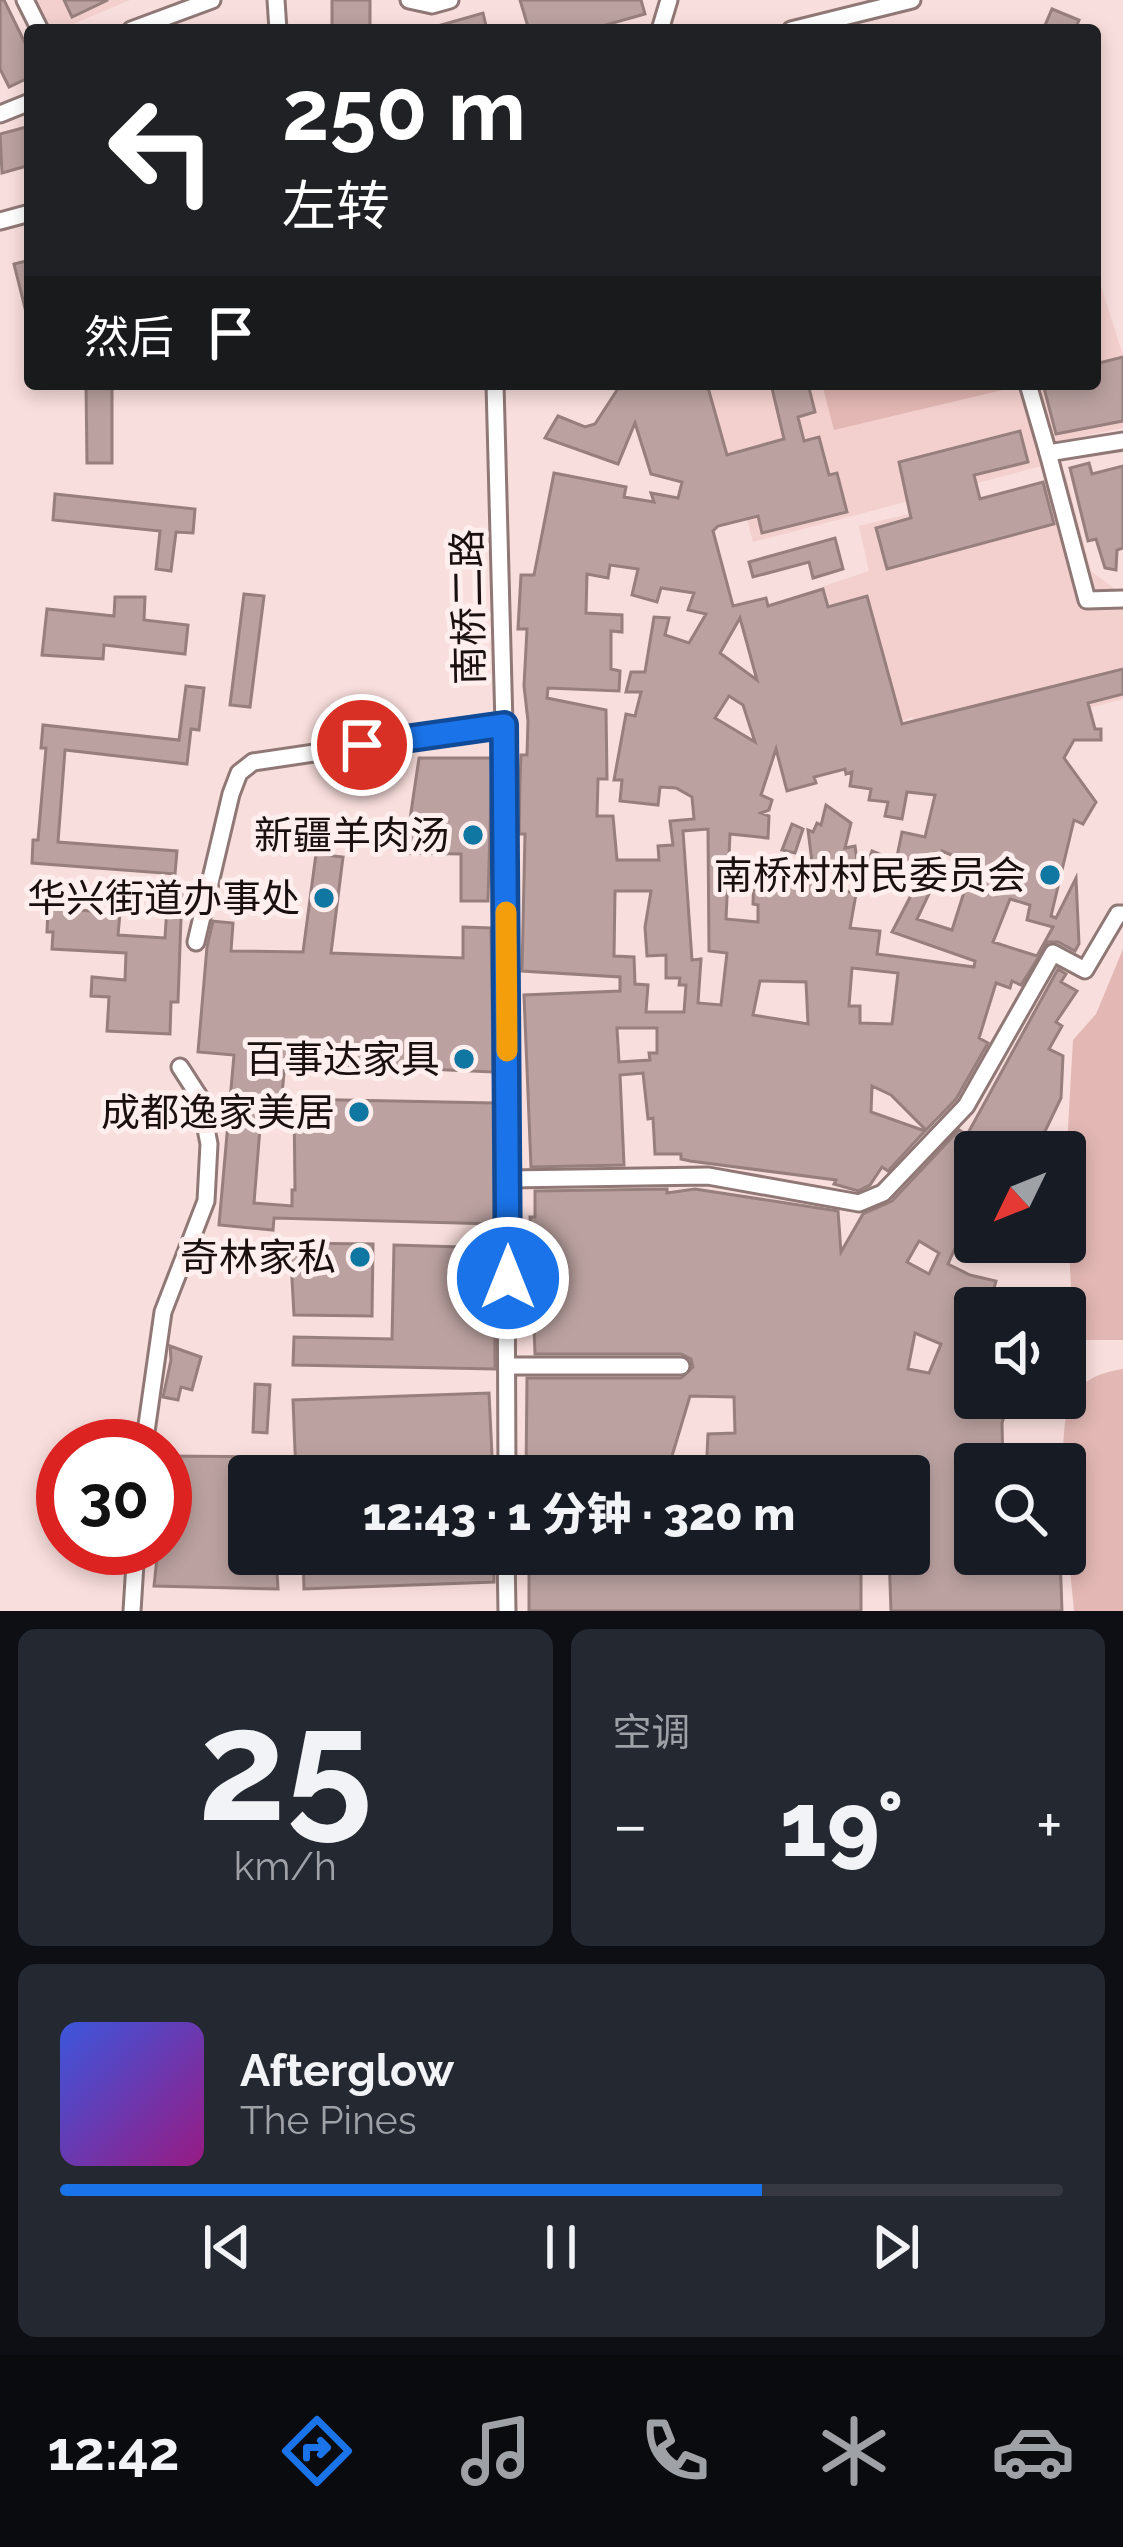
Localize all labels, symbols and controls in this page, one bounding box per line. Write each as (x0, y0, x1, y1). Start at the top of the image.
text: 250 m (282, 61, 526, 160)
icon: left (84, 72, 240, 228)
text: 左转 (282, 174, 390, 238)
icon: arrive (198, 300, 264, 366)
text: 然后 (84, 311, 174, 364)
street label: 南桥二路 (444, 529, 492, 685)
pin (311, 694, 413, 796)
icon: arrive (329, 712, 395, 778)
place label: 新疆羊肉汤 (254, 812, 449, 858)
marker: 新疆羊肉汤 (460, 822, 486, 848)
place label: 南桥村村民委员会 (714, 852, 1026, 898)
marker: 南桥村村民委员会 (1037, 862, 1063, 888)
place label: 华兴街道办事处 (27, 875, 300, 921)
marker: 华兴街道办事处 (311, 885, 337, 911)
place label: 百事达家具 (245, 1036, 440, 1082)
marker: 百事达家具 (451, 1046, 477, 1072)
place label: 成都逸家美居 (101, 1089, 335, 1135)
marker: 成都逸家美居 (346, 1099, 372, 1125)
north arrow (954, 1131, 1086, 1263)
map controls (954, 1131, 1086, 1575)
position arrow (445, 1215, 571, 1341)
place label: 奇林家私 (180, 1234, 336, 1280)
marker: 奇林家私 (347, 1244, 373, 1270)
button: sound (954, 1287, 1086, 1419)
speed limit sign: 30 (36, 1419, 192, 1575)
button: search (954, 1443, 1086, 1575)
text: 12:43 · 1 分钟 · 320 m (363, 1488, 795, 1541)
text: 25 (198, 1673, 372, 1857)
text: 空调 (613, 1709, 691, 1755)
text: 19° (780, 1771, 904, 1877)
text: − (613, 1786, 648, 1863)
text: + (1036, 1786, 1063, 1863)
text: km/h (234, 1843, 337, 1889)
text: Afterglow (240, 2044, 454, 2097)
text: The Pines (240, 2097, 417, 2143)
icon: previous (194, 2214, 260, 2280)
icon: pause (528, 2214, 594, 2280)
icon: next (863, 2214, 929, 2280)
icon: directions (275, 2409, 359, 2493)
icon: music (454, 2409, 538, 2493)
icon: phone (633, 2409, 717, 2493)
icon: climate (812, 2409, 896, 2493)
icon: car (991, 2409, 1075, 2493)
text: 12:42 (48, 2419, 179, 2483)

